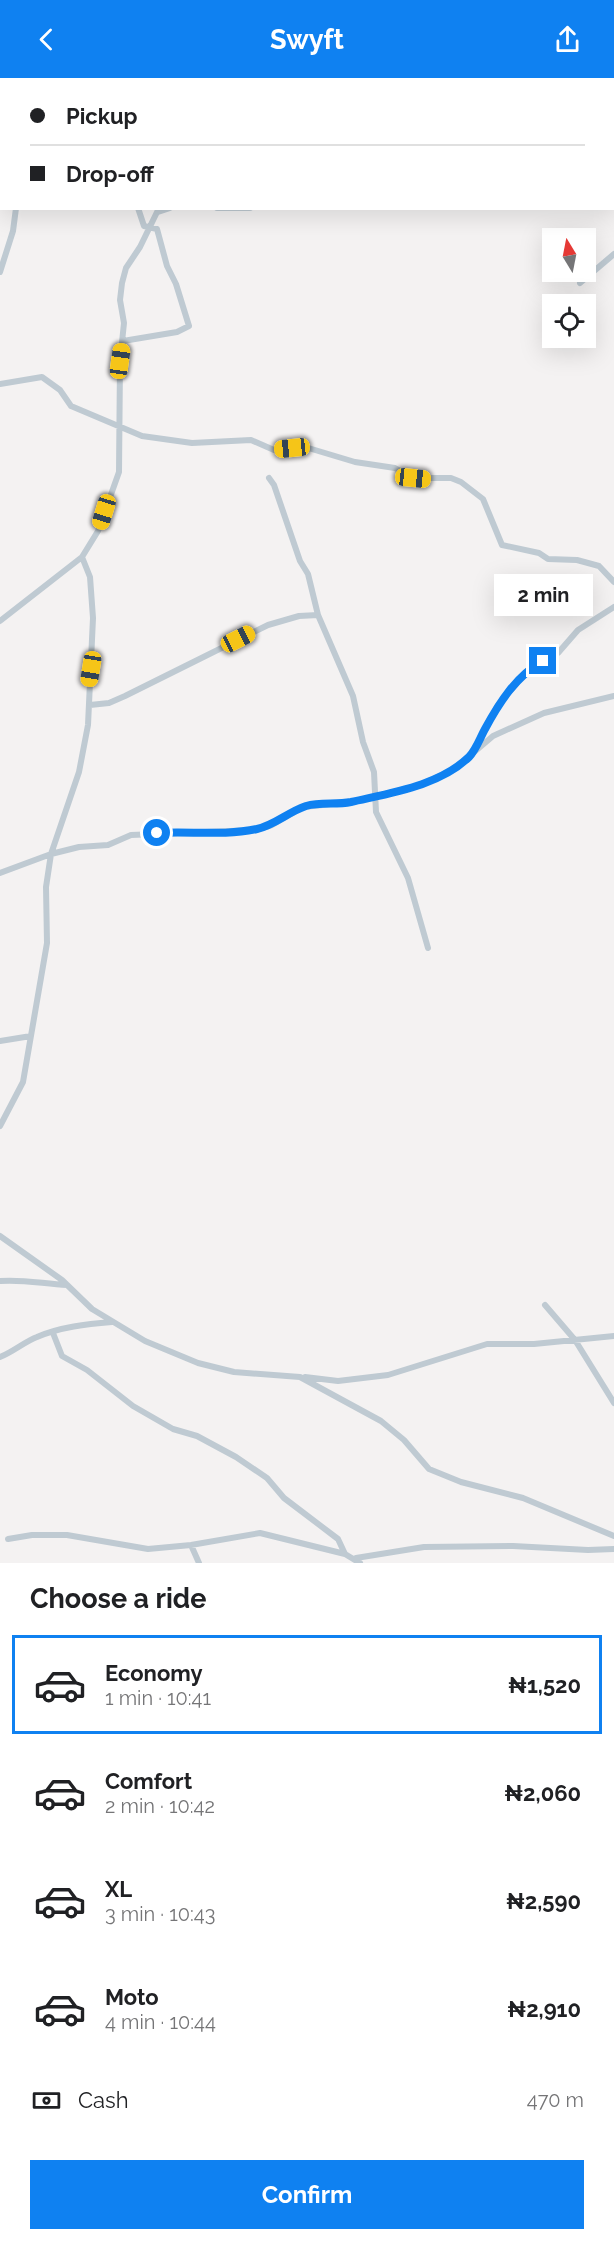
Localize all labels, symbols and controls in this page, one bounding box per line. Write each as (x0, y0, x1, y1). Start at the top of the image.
icon: back (30, 23, 63, 56)
icon: share (551, 23, 584, 56)
text: Swyft (270, 24, 344, 55)
text: Pickup (66, 103, 138, 129)
text: Drop-off (66, 161, 154, 187)
north arrow (542, 228, 596, 282)
map controls (542, 228, 596, 348)
button: locate (542, 294, 596, 348)
car (109, 342, 131, 380)
car (273, 437, 311, 459)
car (394, 467, 432, 489)
car (90, 492, 118, 532)
callout: 2 min (494, 574, 592, 616)
text: 2 min (518, 583, 569, 607)
car (218, 623, 258, 655)
route end (529, 647, 556, 674)
car (79, 650, 103, 688)
route start (143, 819, 170, 846)
text: Choose a ride (30, 1583, 206, 1614)
icon: car (33, 1658, 87, 1712)
text: Economy (105, 1660, 203, 1686)
text: ₦1,520 (508, 1672, 581, 1698)
text: 1 min · 10:41 (105, 1686, 211, 1710)
icon: car (33, 1766, 87, 1820)
text: Comfort (105, 1768, 192, 1794)
text: ₦2,060 (504, 1780, 581, 1806)
text: 2 min · 10:42 (105, 1794, 215, 1818)
icon: car (33, 1874, 87, 1928)
text: XL (105, 1876, 132, 1902)
text: ₦2,590 (506, 1888, 581, 1914)
text: 3 min · 10:43 (105, 1902, 215, 1926)
icon: car (33, 1982, 87, 2036)
text: Moto (105, 1984, 159, 2010)
text: ₦2,910 (507, 1996, 581, 2022)
text: 4 min · 10:44 (105, 2010, 216, 2034)
icon: cash (30, 2084, 63, 2117)
text: Cash (78, 2087, 129, 2113)
text: 470 m (527, 2088, 584, 2112)
button: Confirm (30, 2160, 584, 2229)

